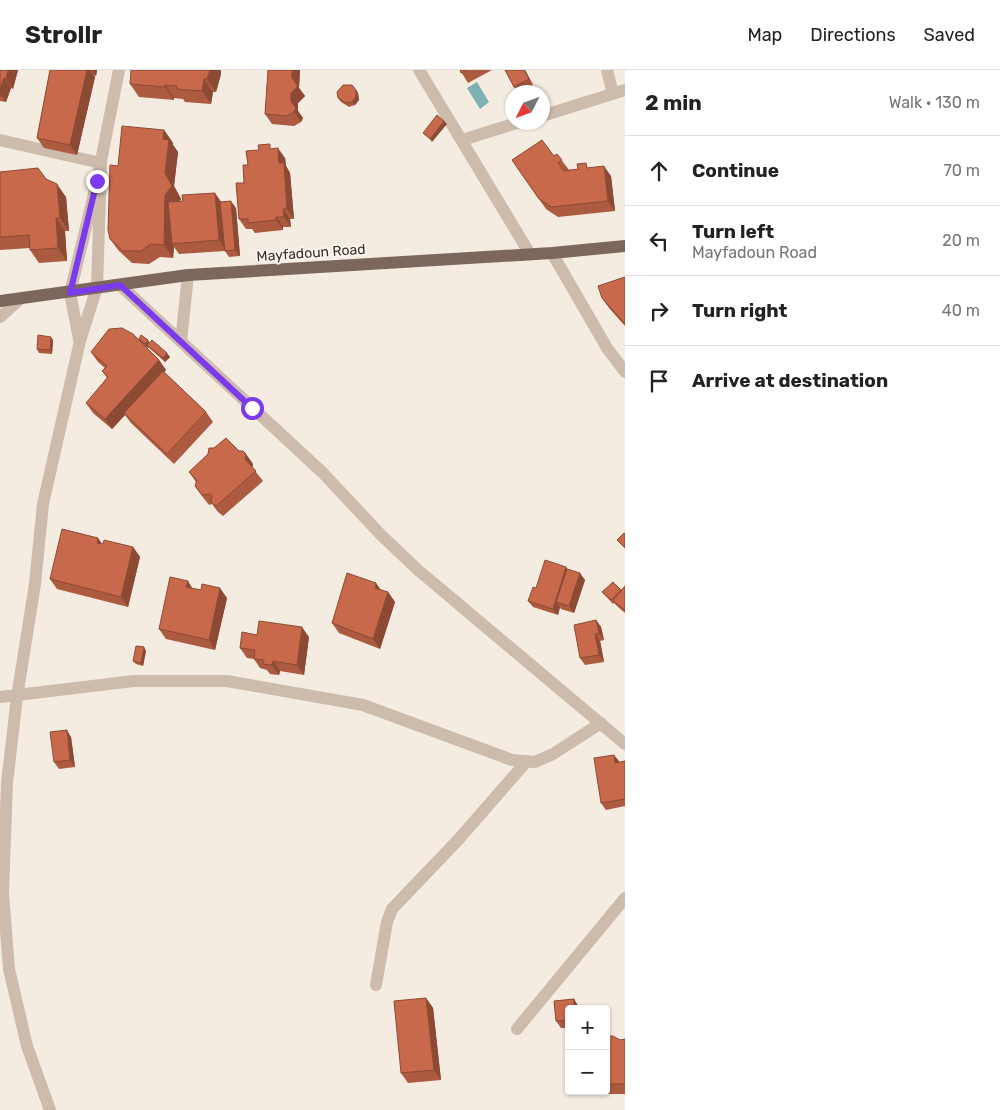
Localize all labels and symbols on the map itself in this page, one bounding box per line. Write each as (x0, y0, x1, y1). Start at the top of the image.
north arrow (505, 85, 550, 130)
route end (86, 170, 109, 193)
street label: Mayfadoun Road (256, 241, 366, 265)
route start (241, 397, 264, 420)

